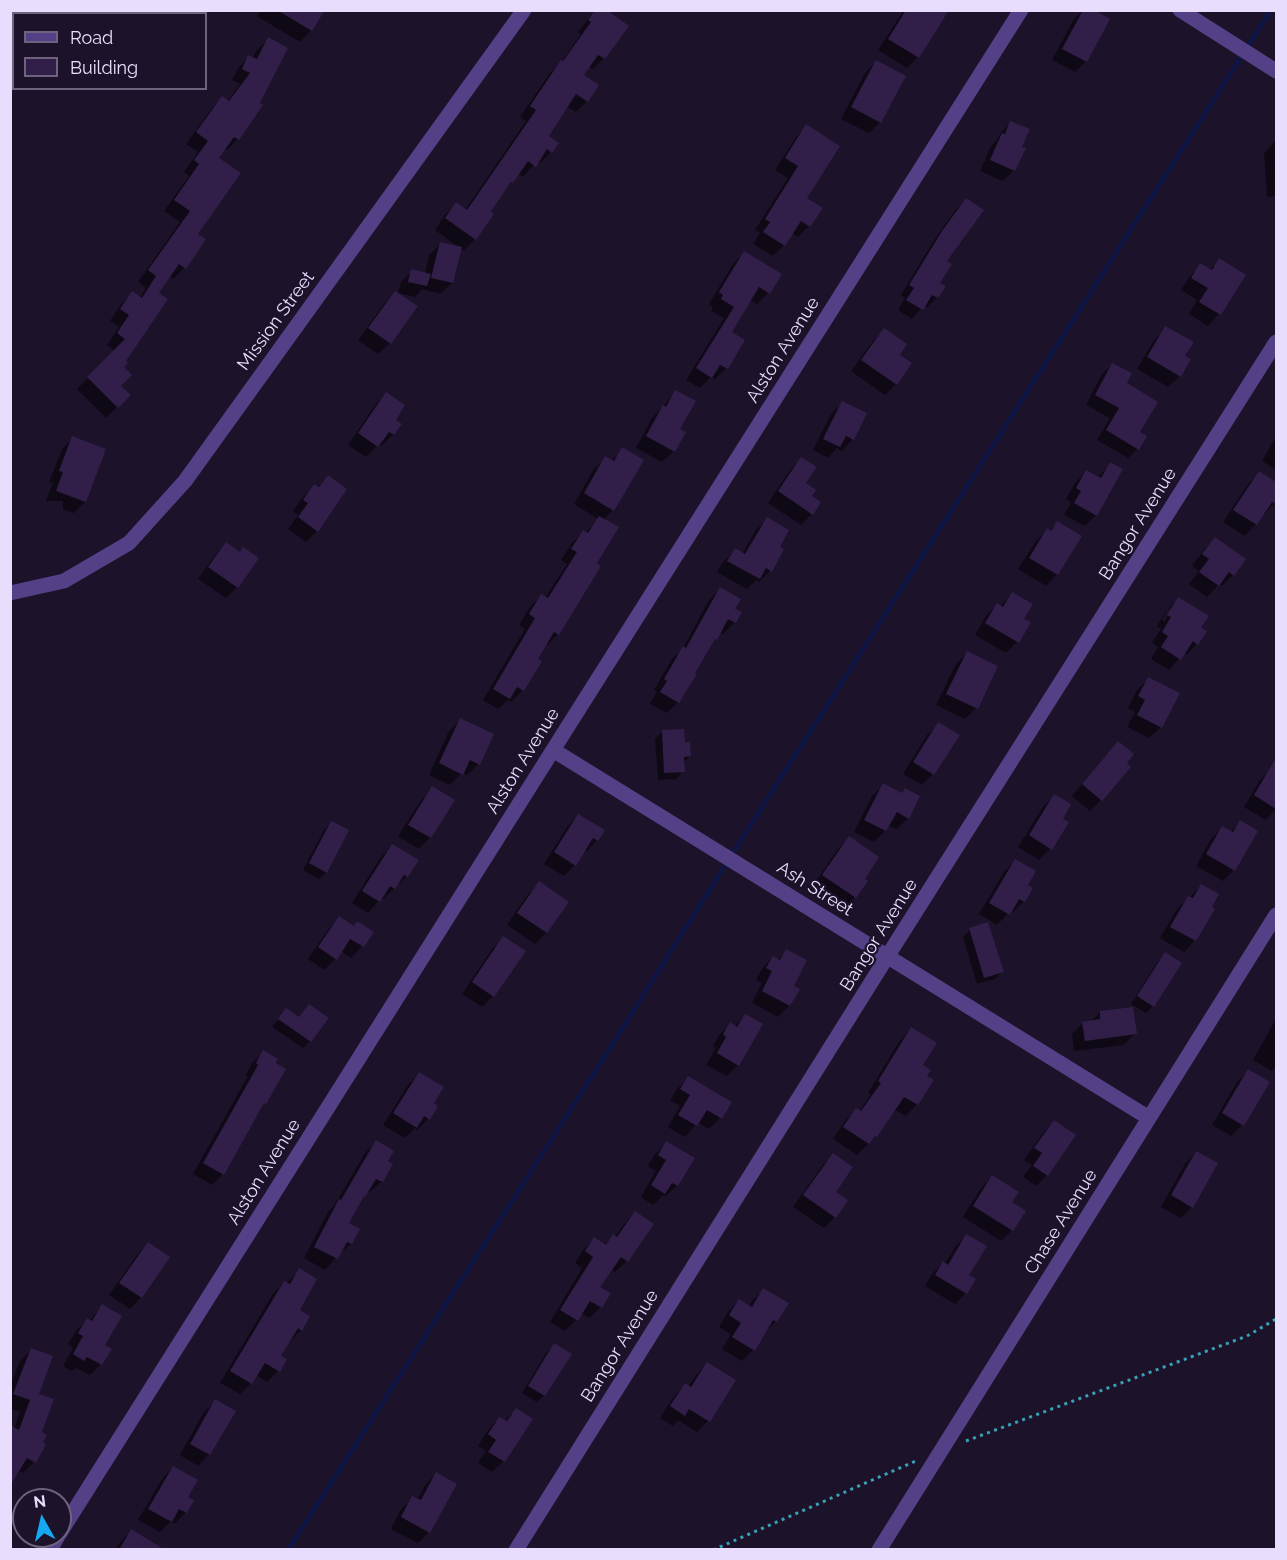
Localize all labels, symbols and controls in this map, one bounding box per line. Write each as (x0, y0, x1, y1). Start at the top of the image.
legend (12, 12, 207, 90)
text: Road (70, 27, 113, 48)
text: Building (70, 57, 138, 78)
street label: Mission Street (233, 267, 319, 375)
street label: Alston Avenue (742, 293, 824, 407)
street label: Bangor Avenue (1095, 464, 1181, 584)
street label: Alston Avenue (482, 704, 564, 818)
street label: Ash Street (773, 857, 857, 921)
street label: Bangor Avenue (836, 875, 922, 995)
street label: Alston Avenue (223, 1115, 305, 1229)
street label: Chase Avenue (1020, 1166, 1102, 1278)
street label: Bangor Avenue (577, 1286, 663, 1406)
north arrow (12, 1488, 72, 1548)
text: N (32, 1491, 47, 1512)

